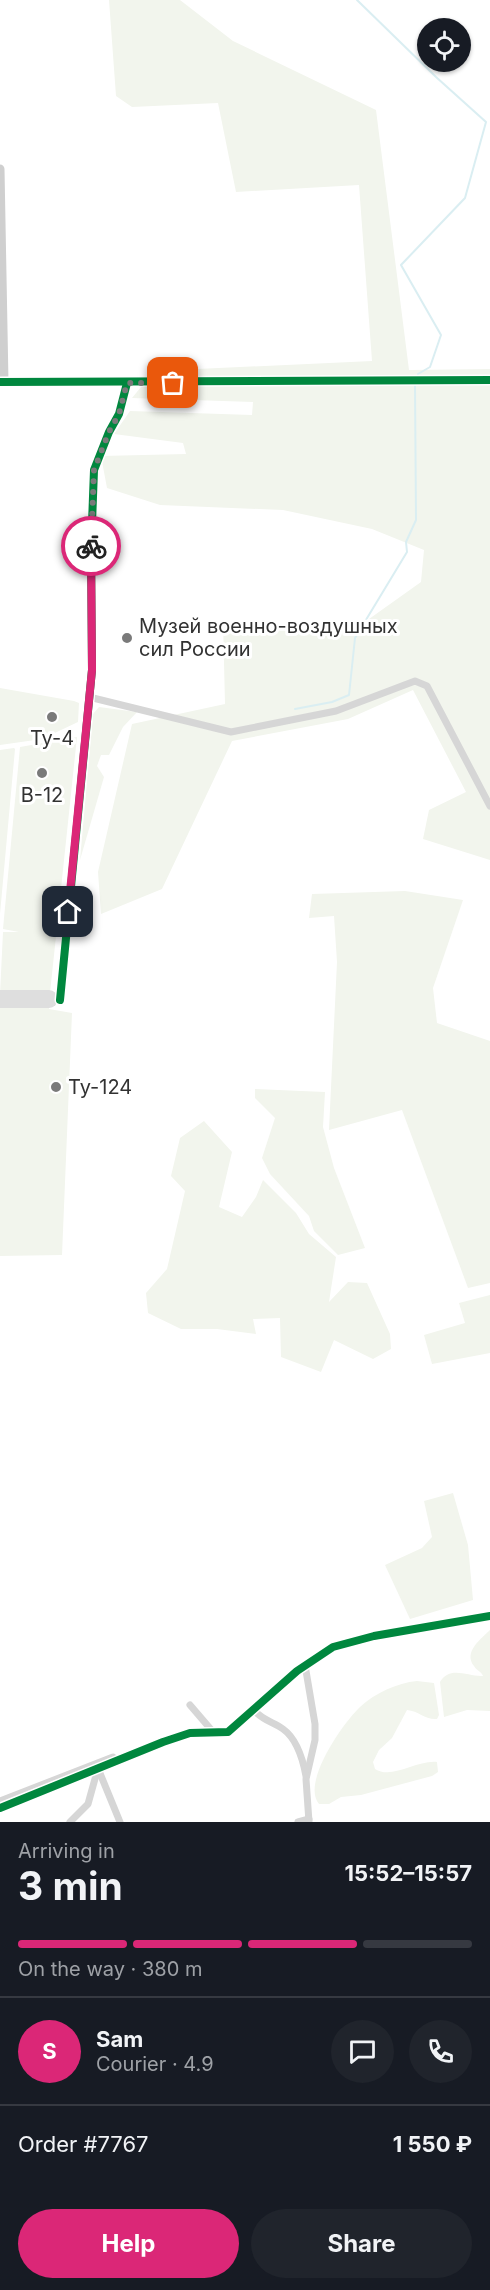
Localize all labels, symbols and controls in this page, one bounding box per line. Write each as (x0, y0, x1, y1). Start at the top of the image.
map controls (417, 18, 471, 72)
button: locate (417, 18, 471, 72)
pin (147, 357, 198, 408)
icon: bag (156, 366, 189, 399)
courier (61, 516, 121, 576)
icon: bike (75, 530, 108, 563)
place label: Музей военно-воздушных сил России (139, 614, 398, 661)
marker: Музей военно-воздушных сил России (120, 631, 134, 645)
marker: Ту-4 (45, 710, 59, 724)
place label: Ту-4 (30, 726, 74, 750)
marker: В-12 (35, 766, 49, 780)
place label: В-12 (21, 783, 63, 807)
pin (42, 886, 93, 937)
icon: home (51, 895, 84, 928)
place label: Ту-124 (68, 1075, 132, 1099)
marker: Ту-124 (49, 1080, 63, 1094)
text: Arriving in (18, 1839, 115, 1863)
text: 15:52–15:57 (344, 1860, 472, 1886)
text: 3 min (18, 1862, 123, 1909)
text: On the way · 380 m (18, 1957, 202, 1981)
button: chat (331, 2020, 394, 2083)
button: phone (409, 2020, 472, 2083)
text: Sam (96, 2026, 143, 2052)
text: S (42, 2038, 57, 2064)
text: Courier · 4.9 (96, 2052, 214, 2076)
text: Order #7767 (18, 2131, 149, 2157)
text: 1 550 ₽ (393, 2131, 472, 2157)
button: Help (18, 2209, 239, 2278)
button: Share (251, 2209, 472, 2278)

